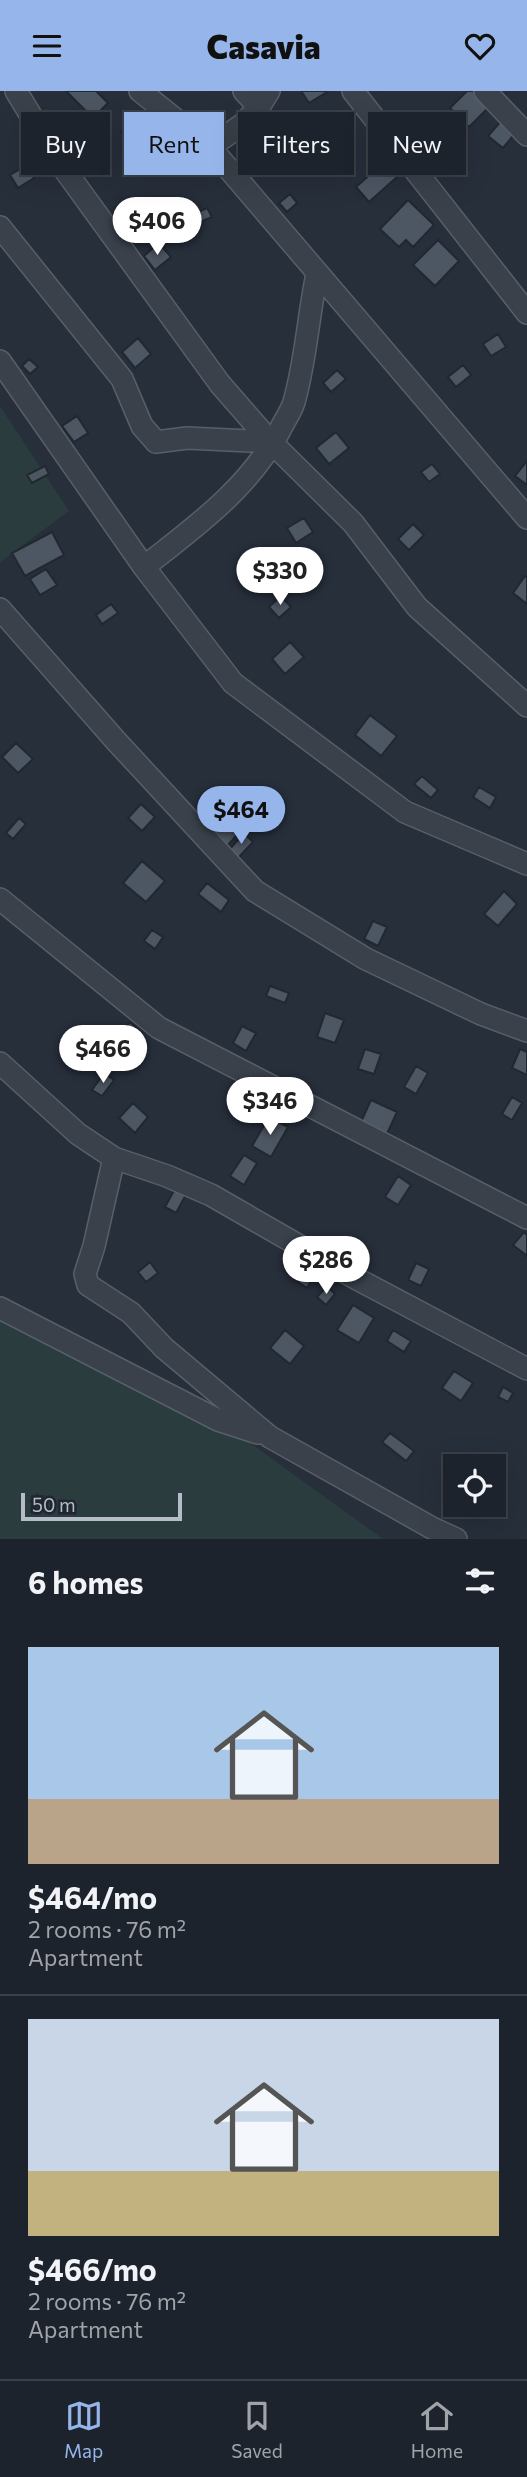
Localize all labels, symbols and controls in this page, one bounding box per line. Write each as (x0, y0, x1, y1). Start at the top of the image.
text: Casavia (206, 26, 321, 66)
icon: menu (28, 27, 66, 65)
icon: heart (461, 27, 499, 65)
chip: Buy (21, 112, 110, 175)
chip: Rent (124, 112, 224, 175)
chip: Filters (238, 112, 354, 175)
chip: New (368, 112, 466, 175)
pin: $406 (116, 197, 198, 257)
text: $406 (129, 206, 185, 234)
pin: $330 (239, 547, 321, 607)
text: $330 (252, 556, 308, 584)
pin: $464 (200, 787, 282, 846)
text: $464 (213, 795, 269, 823)
pin: $466 (62, 1025, 144, 1085)
text: $466 (75, 1034, 131, 1062)
pin: $346 (229, 1077, 311, 1137)
text: $346 (243, 1086, 297, 1114)
pin: $286 (285, 1237, 367, 1296)
text: $286 (299, 1245, 353, 1273)
map controls (443, 1454, 506, 1517)
button: locate (443, 1454, 506, 1517)
scale bar (21, 1490, 182, 1522)
text: 50 m (32, 1493, 76, 1516)
icon: filters (461, 1562, 499, 1600)
text: 6 homes (28, 1563, 143, 1600)
icon: home (201, 1692, 327, 1818)
text: $464/mo (28, 1878, 157, 1915)
text: 2 rooms · 76 m² (28, 1915, 186, 1943)
text: Apartment (28, 1943, 143, 1971)
icon: home (201, 2064, 327, 2190)
text: $466/mo (28, 2250, 157, 2287)
text: 2 rooms · 76 m² (28, 2287, 186, 2315)
text: Apartment (28, 2315, 143, 2343)
tab: Map (64, 2397, 103, 2462)
tab: Saved (231, 2397, 283, 2462)
tab: Home (411, 2397, 463, 2462)

